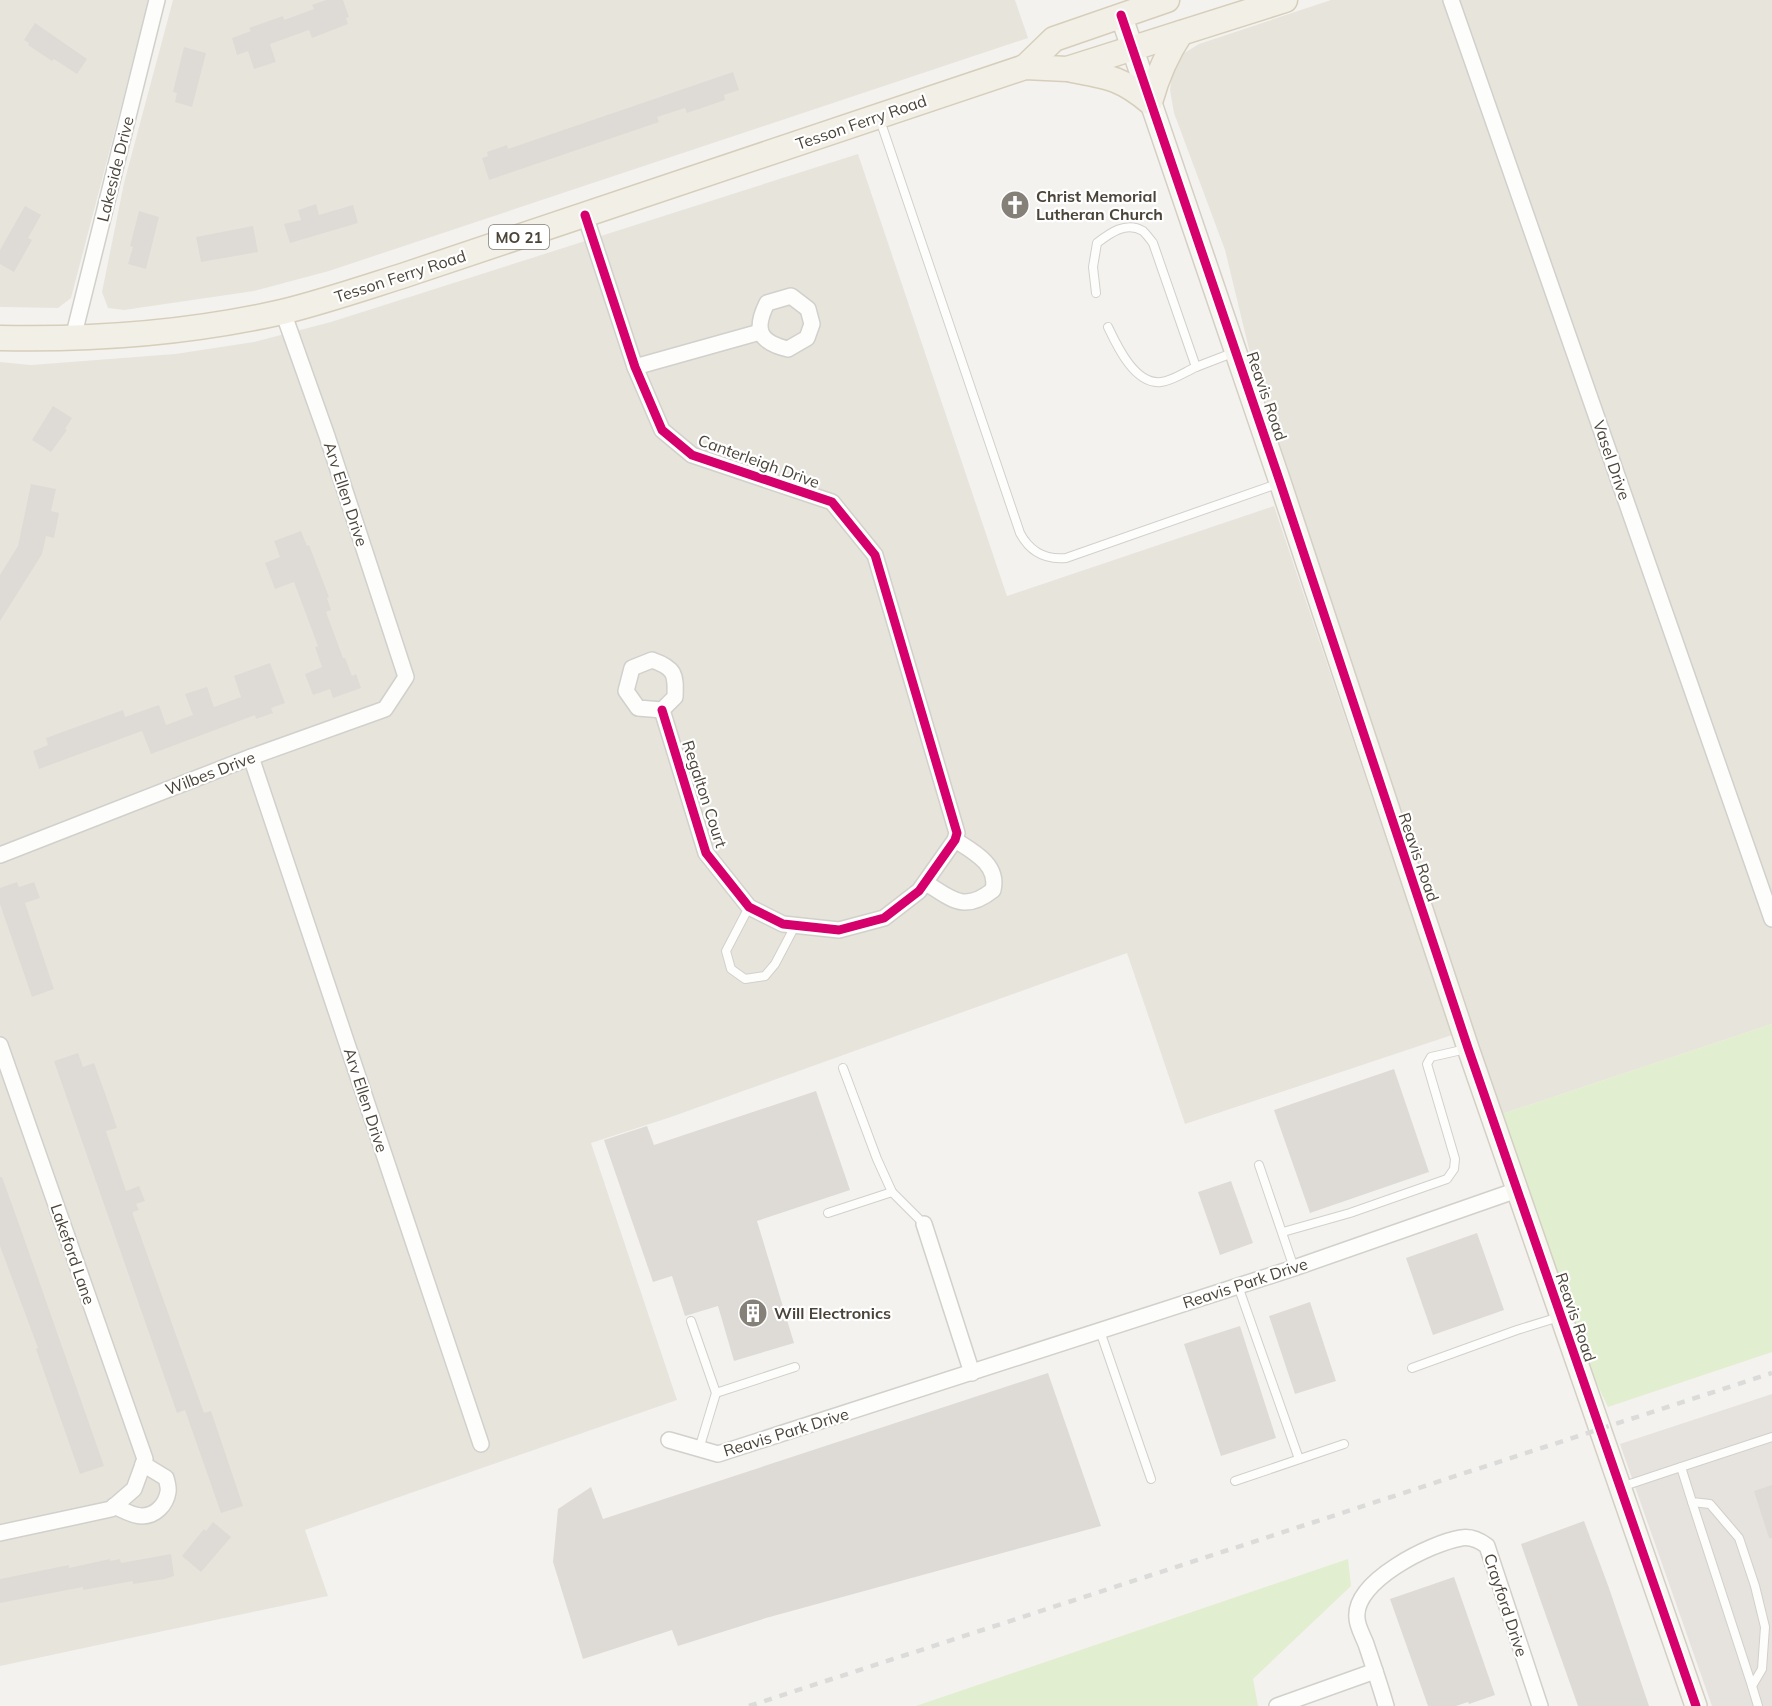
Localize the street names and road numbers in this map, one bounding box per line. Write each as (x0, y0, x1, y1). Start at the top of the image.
street label: Tesson Ferry Road (793, 90, 929, 154)
street label: Lakeside Drive (92, 114, 138, 224)
road number: MO 21 (489, 225, 549, 249)
street label: Tesson Ferry Road (332, 245, 468, 307)
street label: Reavis Road (1242, 349, 1292, 443)
street label: Vasel Drive (1589, 417, 1635, 503)
street label: Canterleigh Drive (695, 430, 823, 492)
street label: Arv Ellen Drive (320, 439, 372, 549)
street label: Regalton Court (678, 738, 732, 850)
street label: Wilbes Drive (162, 747, 258, 799)
street label: Reavis Road (1394, 810, 1444, 904)
street label: Arv Ellen Drive (340, 1045, 392, 1155)
street label: Lakeford Lane (46, 1201, 100, 1307)
street label: Reavis Park Drive (1180, 1253, 1310, 1313)
street label: Reavis Road (1551, 1270, 1601, 1364)
street label: Reavis Park Drive (721, 1403, 851, 1461)
street label: Crayford Drive (1480, 1551, 1532, 1659)

